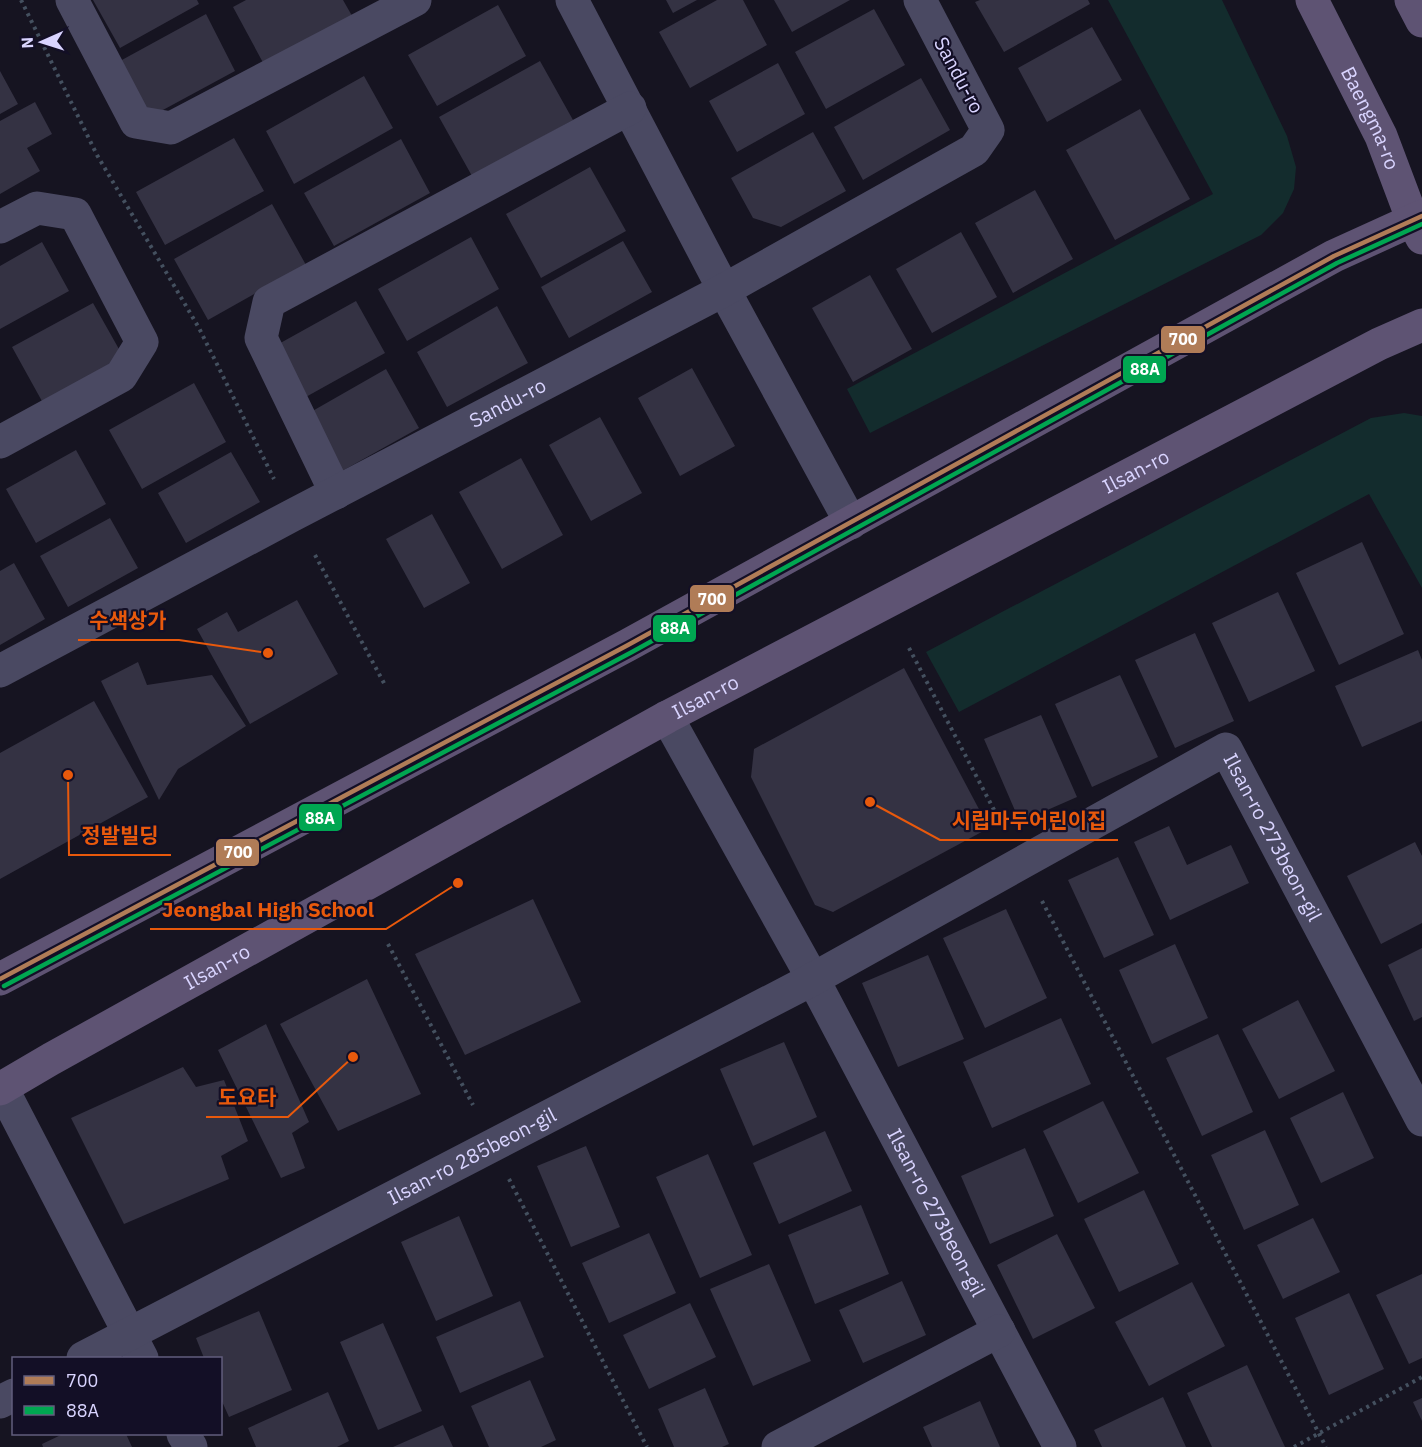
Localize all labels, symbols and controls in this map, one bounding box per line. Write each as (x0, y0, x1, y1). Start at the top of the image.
north arrow (12, 12, 72, 72)
street label: Sandu-ro (928, 32, 991, 118)
text: N (17, 36, 37, 49)
street label: Baengma-ro (1335, 62, 1406, 173)
line badge: 700 (1160, 325, 1206, 354)
text: 700 (1169, 329, 1198, 349)
line badge: 88A (1122, 355, 1167, 384)
text: 88A (1130, 359, 1160, 379)
street label: Sandu-ro (464, 371, 550, 434)
street label: Ilsan-ro (1098, 442, 1174, 500)
line badge: 700 (689, 584, 735, 613)
text: 700 (698, 589, 727, 609)
callout: 수색상가 (78, 601, 179, 640)
text: 수색상가 (89, 606, 167, 634)
line badge: 88A (652, 614, 697, 643)
text: 88A (660, 618, 690, 638)
street label: Ilsan-ro (667, 668, 743, 725)
street label: Ilsan-ro 273beon-gil (1218, 748, 1329, 926)
callout: 시립마두어린이집 (940, 801, 1118, 840)
line badge: 88A (298, 803, 343, 832)
text: 시립마두어린이집 (952, 806, 1106, 834)
text: 88A (305, 808, 335, 828)
callout: 정발빌딩 (69, 816, 171, 855)
text: 정발빌딩 (81, 821, 159, 849)
line badge: 700 (215, 838, 260, 867)
text: 700 (224, 842, 253, 862)
callout: Jeongbal High School (150, 890, 386, 929)
text: Jeongbal High School (162, 895, 374, 923)
street label: Ilsan-ro (179, 937, 255, 996)
callout: 도요타 (206, 1078, 288, 1117)
text: 도요타 (218, 1083, 277, 1111)
street label: Ilsan-ro 285beon-gil (382, 1101, 561, 1211)
street label: Ilsan-ro 273beon-gil (881, 1123, 992, 1301)
legend (12, 1357, 222, 1435)
text: 700 (66, 1369, 98, 1392)
text: 88A (66, 1399, 100, 1422)

